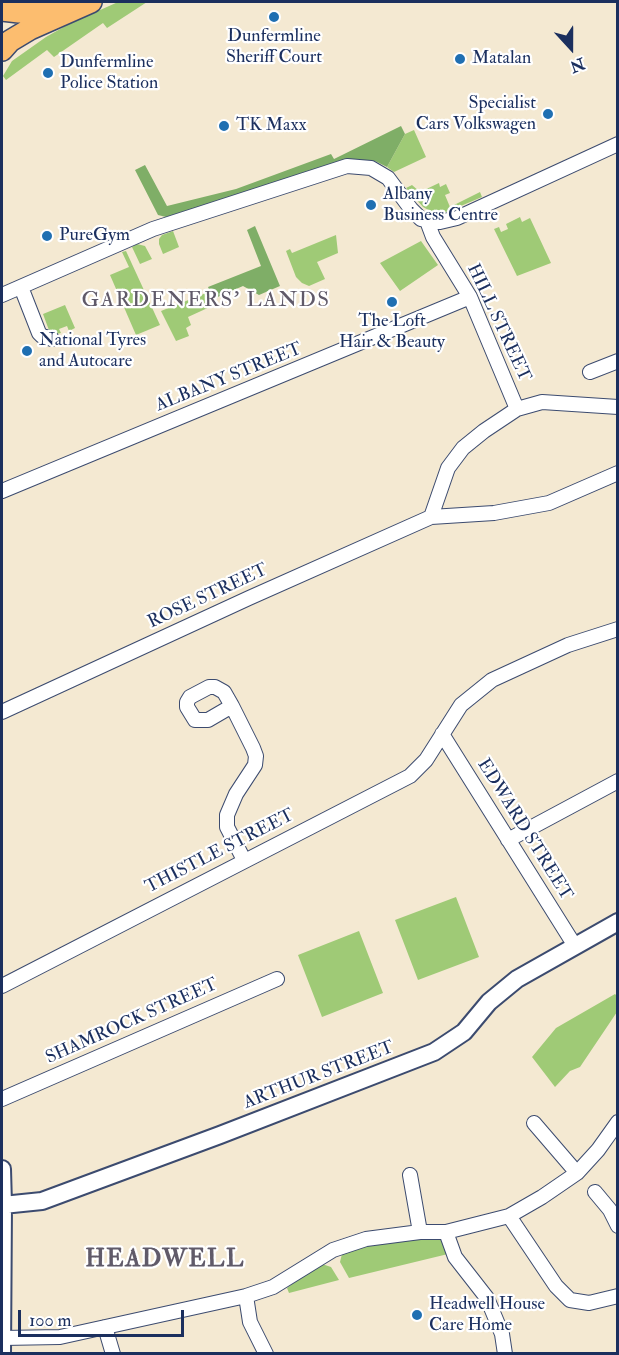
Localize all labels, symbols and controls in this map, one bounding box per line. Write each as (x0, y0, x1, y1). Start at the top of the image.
marker: Dunfermline Sheriff Court (267, 10, 281, 24)
north arrow (541, 18, 601, 78)
place label: Dunfermline Sheriff Court (226, 26, 322, 68)
place label: Matalan (472, 48, 531, 70)
place label: Dunfermline Police Station (60, 52, 158, 94)
marker: Matalan (453, 52, 467, 66)
text: N (567, 53, 588, 77)
marker: Dunfermline Police Station (41, 66, 55, 80)
place label: Specialist Cars Volkswagen (416, 93, 536, 136)
marker: Specialist Cars Volkswagen (541, 107, 555, 121)
place label: TK Maxx (236, 115, 306, 137)
marker: TK Maxx (217, 119, 231, 133)
place label: Albany Business Centre (383, 184, 498, 226)
marker: Albany Business Centre (364, 198, 378, 212)
place label: PureGym (59, 225, 130, 247)
marker: PureGym (40, 229, 54, 243)
street label: HILL STREET (461, 261, 535, 385)
district label: GARDENERS' LANDS (82, 288, 330, 314)
marker: The Loft Hair & Beauty (385, 295, 399, 309)
place label: The Loft Hair & Beauty (339, 311, 445, 354)
place label: National Tyres and Autocare (39, 330, 146, 372)
street label: ALBANY STREET (153, 339, 305, 417)
marker: National Tyres and Autocare (20, 344, 34, 358)
street label: ROSE STREET (145, 560, 271, 634)
street label: EDWARD STREET (472, 755, 576, 905)
street label: THISTLE STREET (142, 805, 298, 899)
street label: SHAMROCK STREET (43, 974, 221, 1070)
street label: ARTHUR STREET (241, 1037, 397, 1115)
district label: HEADWELL (85, 1247, 245, 1275)
place label: Headwell House Care Home (429, 1294, 545, 1336)
scale bar (21, 1298, 188, 1336)
marker: Headwell House Care Home (410, 1308, 424, 1322)
text: 100 m (29, 1309, 72, 1332)

